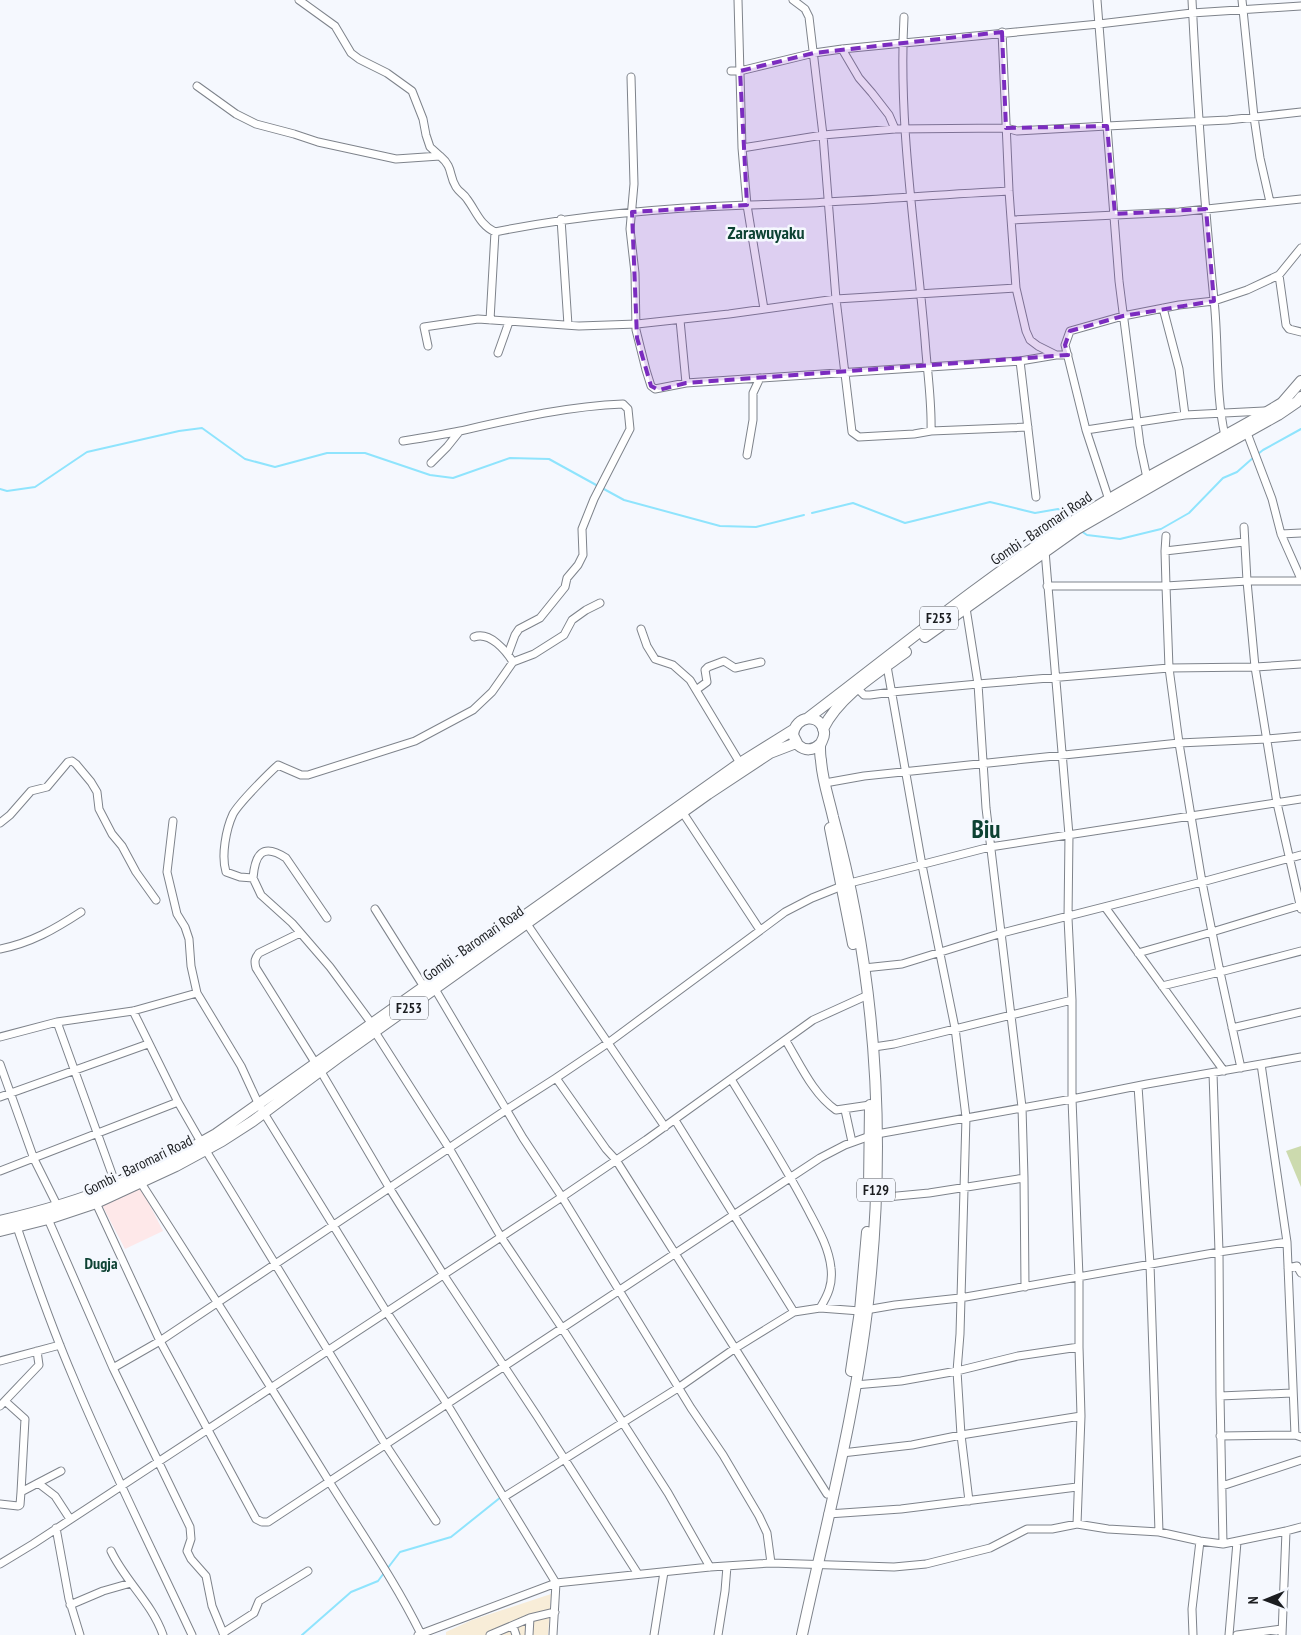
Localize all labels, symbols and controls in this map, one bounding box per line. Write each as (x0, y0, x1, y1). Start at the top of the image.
district label: Zarawuyaku (728, 221, 804, 244)
street label: Gombi - Baromari Road (987, 487, 1095, 569)
road number: F253 (920, 606, 958, 630)
district label: Biu (971, 813, 1001, 845)
street label: Gombi - Baromari Road (419, 901, 527, 985)
road number: F253 (390, 996, 428, 1020)
street label: Gombi - Baromari Road (81, 1130, 195, 1200)
road number: F129 (857, 1178, 895, 1202)
district label: Dugja (85, 1253, 118, 1273)
north arrow (1241, 1575, 1291, 1625)
text: N (1244, 1596, 1262, 1604)

